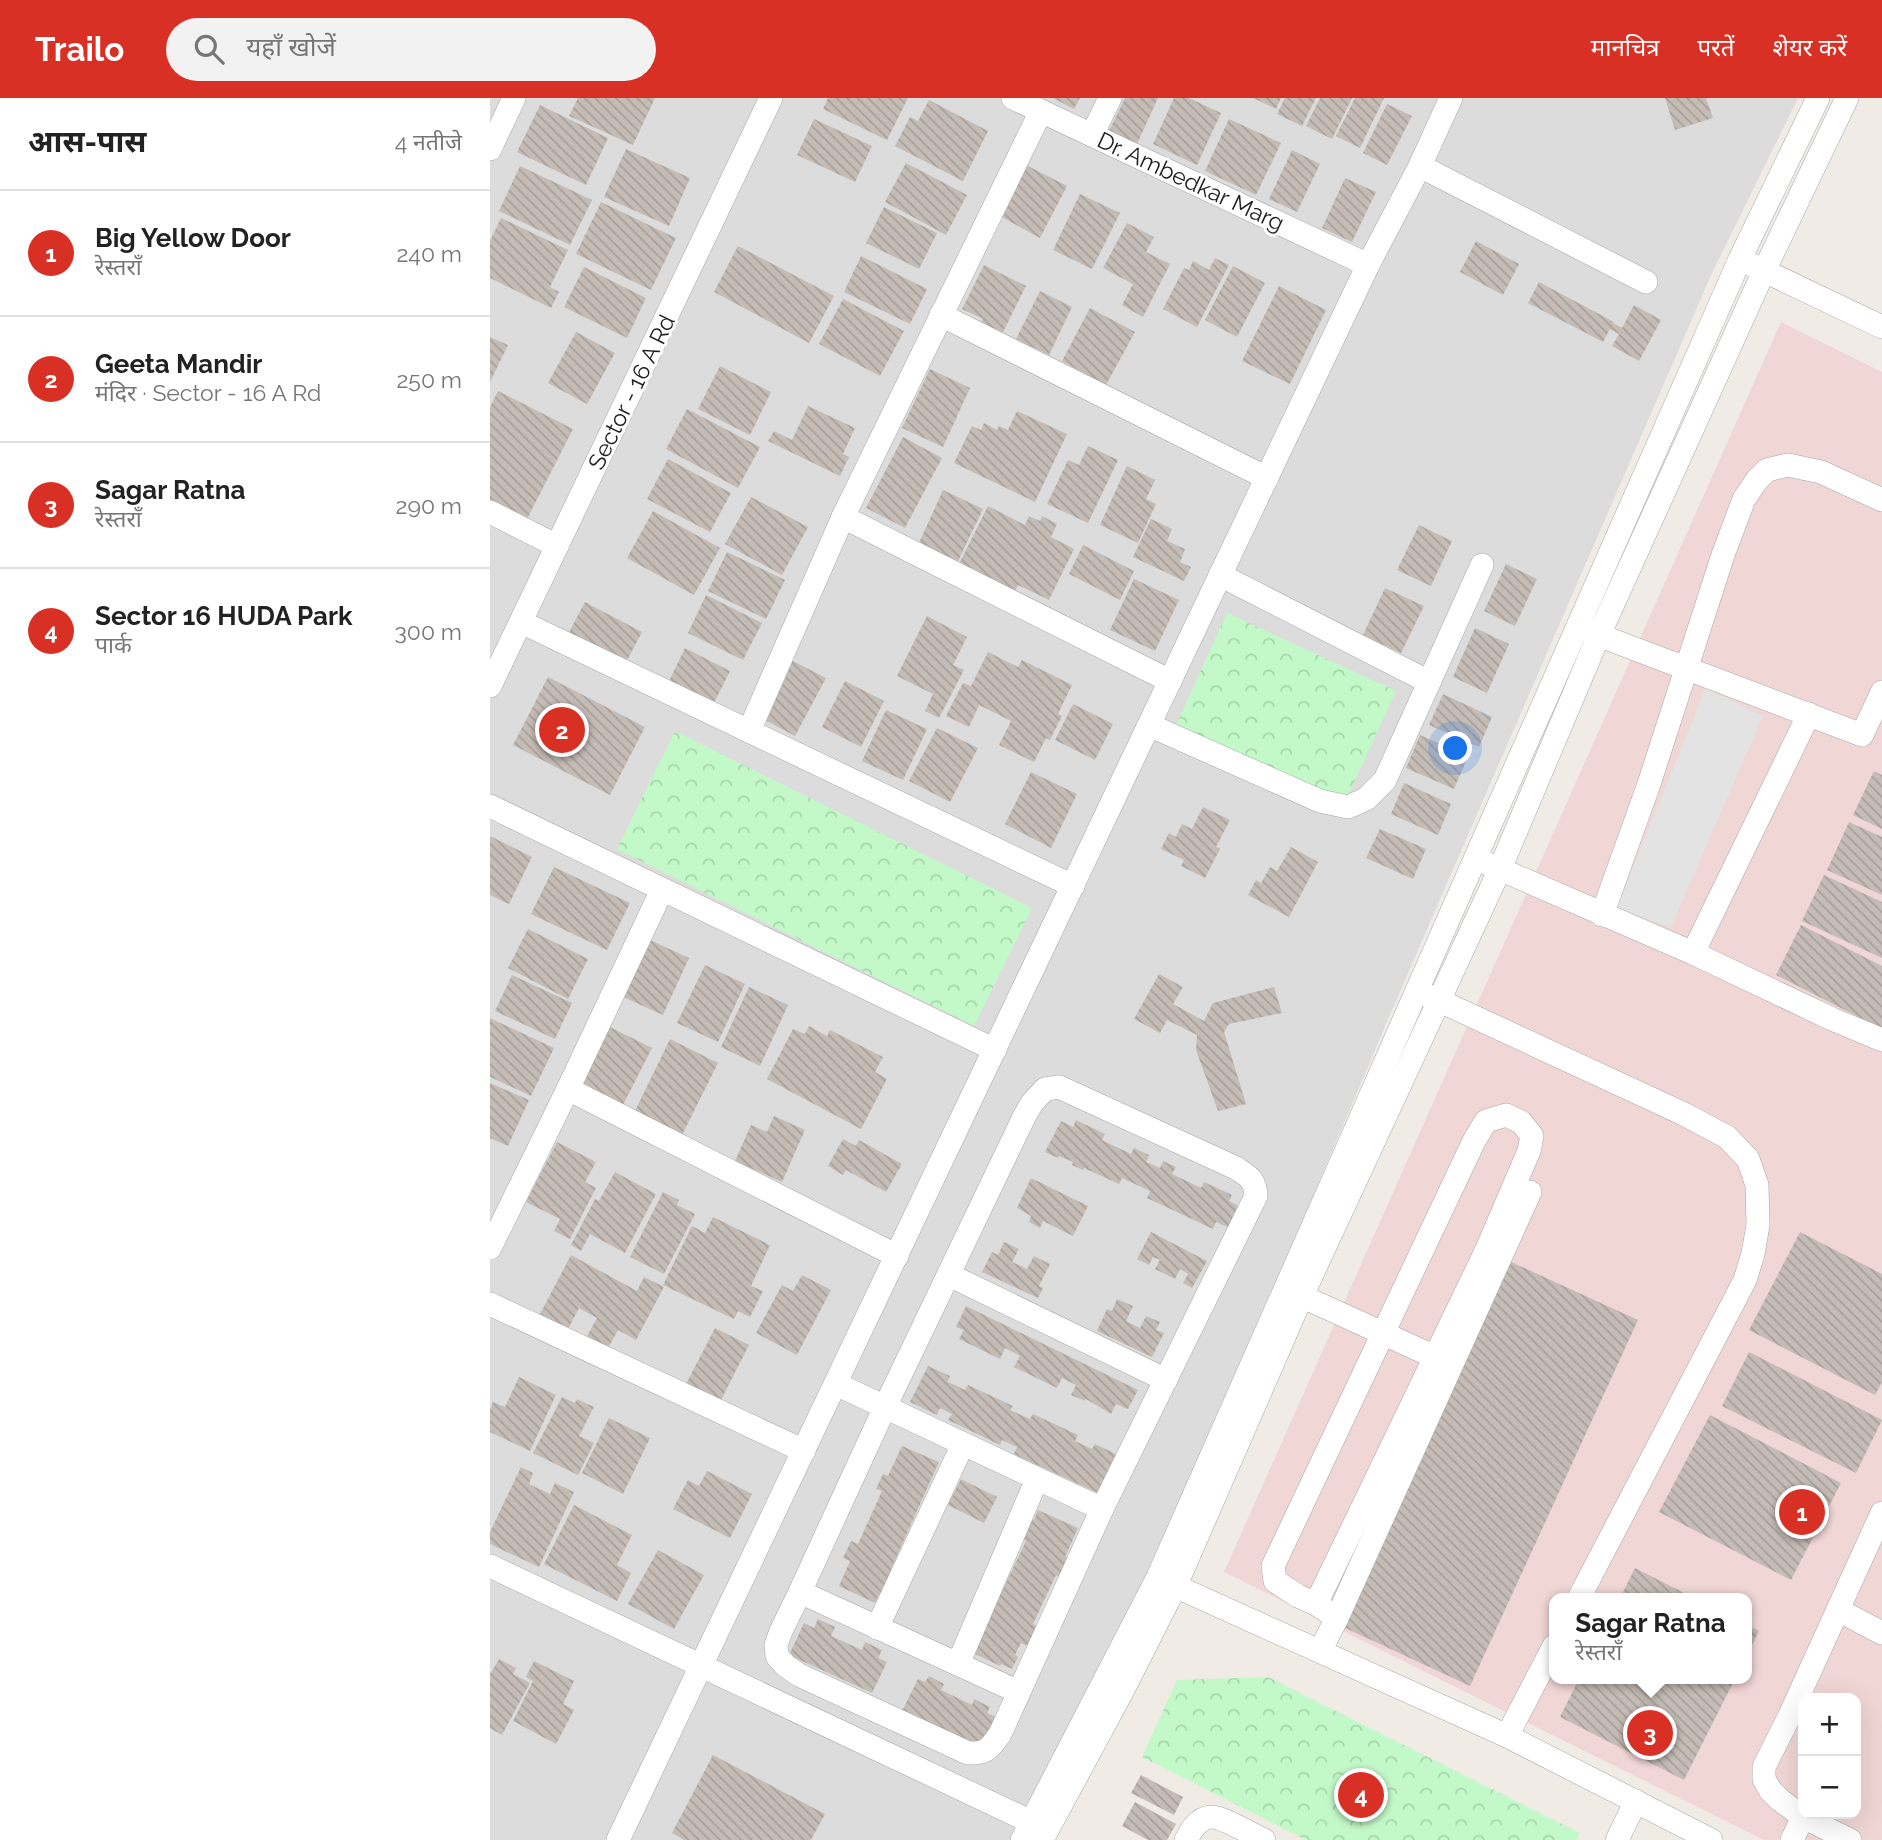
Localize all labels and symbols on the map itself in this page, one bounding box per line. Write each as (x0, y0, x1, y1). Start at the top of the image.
street label: Dr. Ambedkar Marg (1093, 126, 1289, 236)
street label: Sector - 16 A Rd (582, 310, 680, 474)
pin: 2 (539, 704, 585, 756)
your location (1438, 731, 1472, 765)
pin: 1 (1779, 1486, 1825, 1538)
pin: 3 (1627, 1707, 1673, 1759)
pin: 4 (1338, 1769, 1384, 1821)

